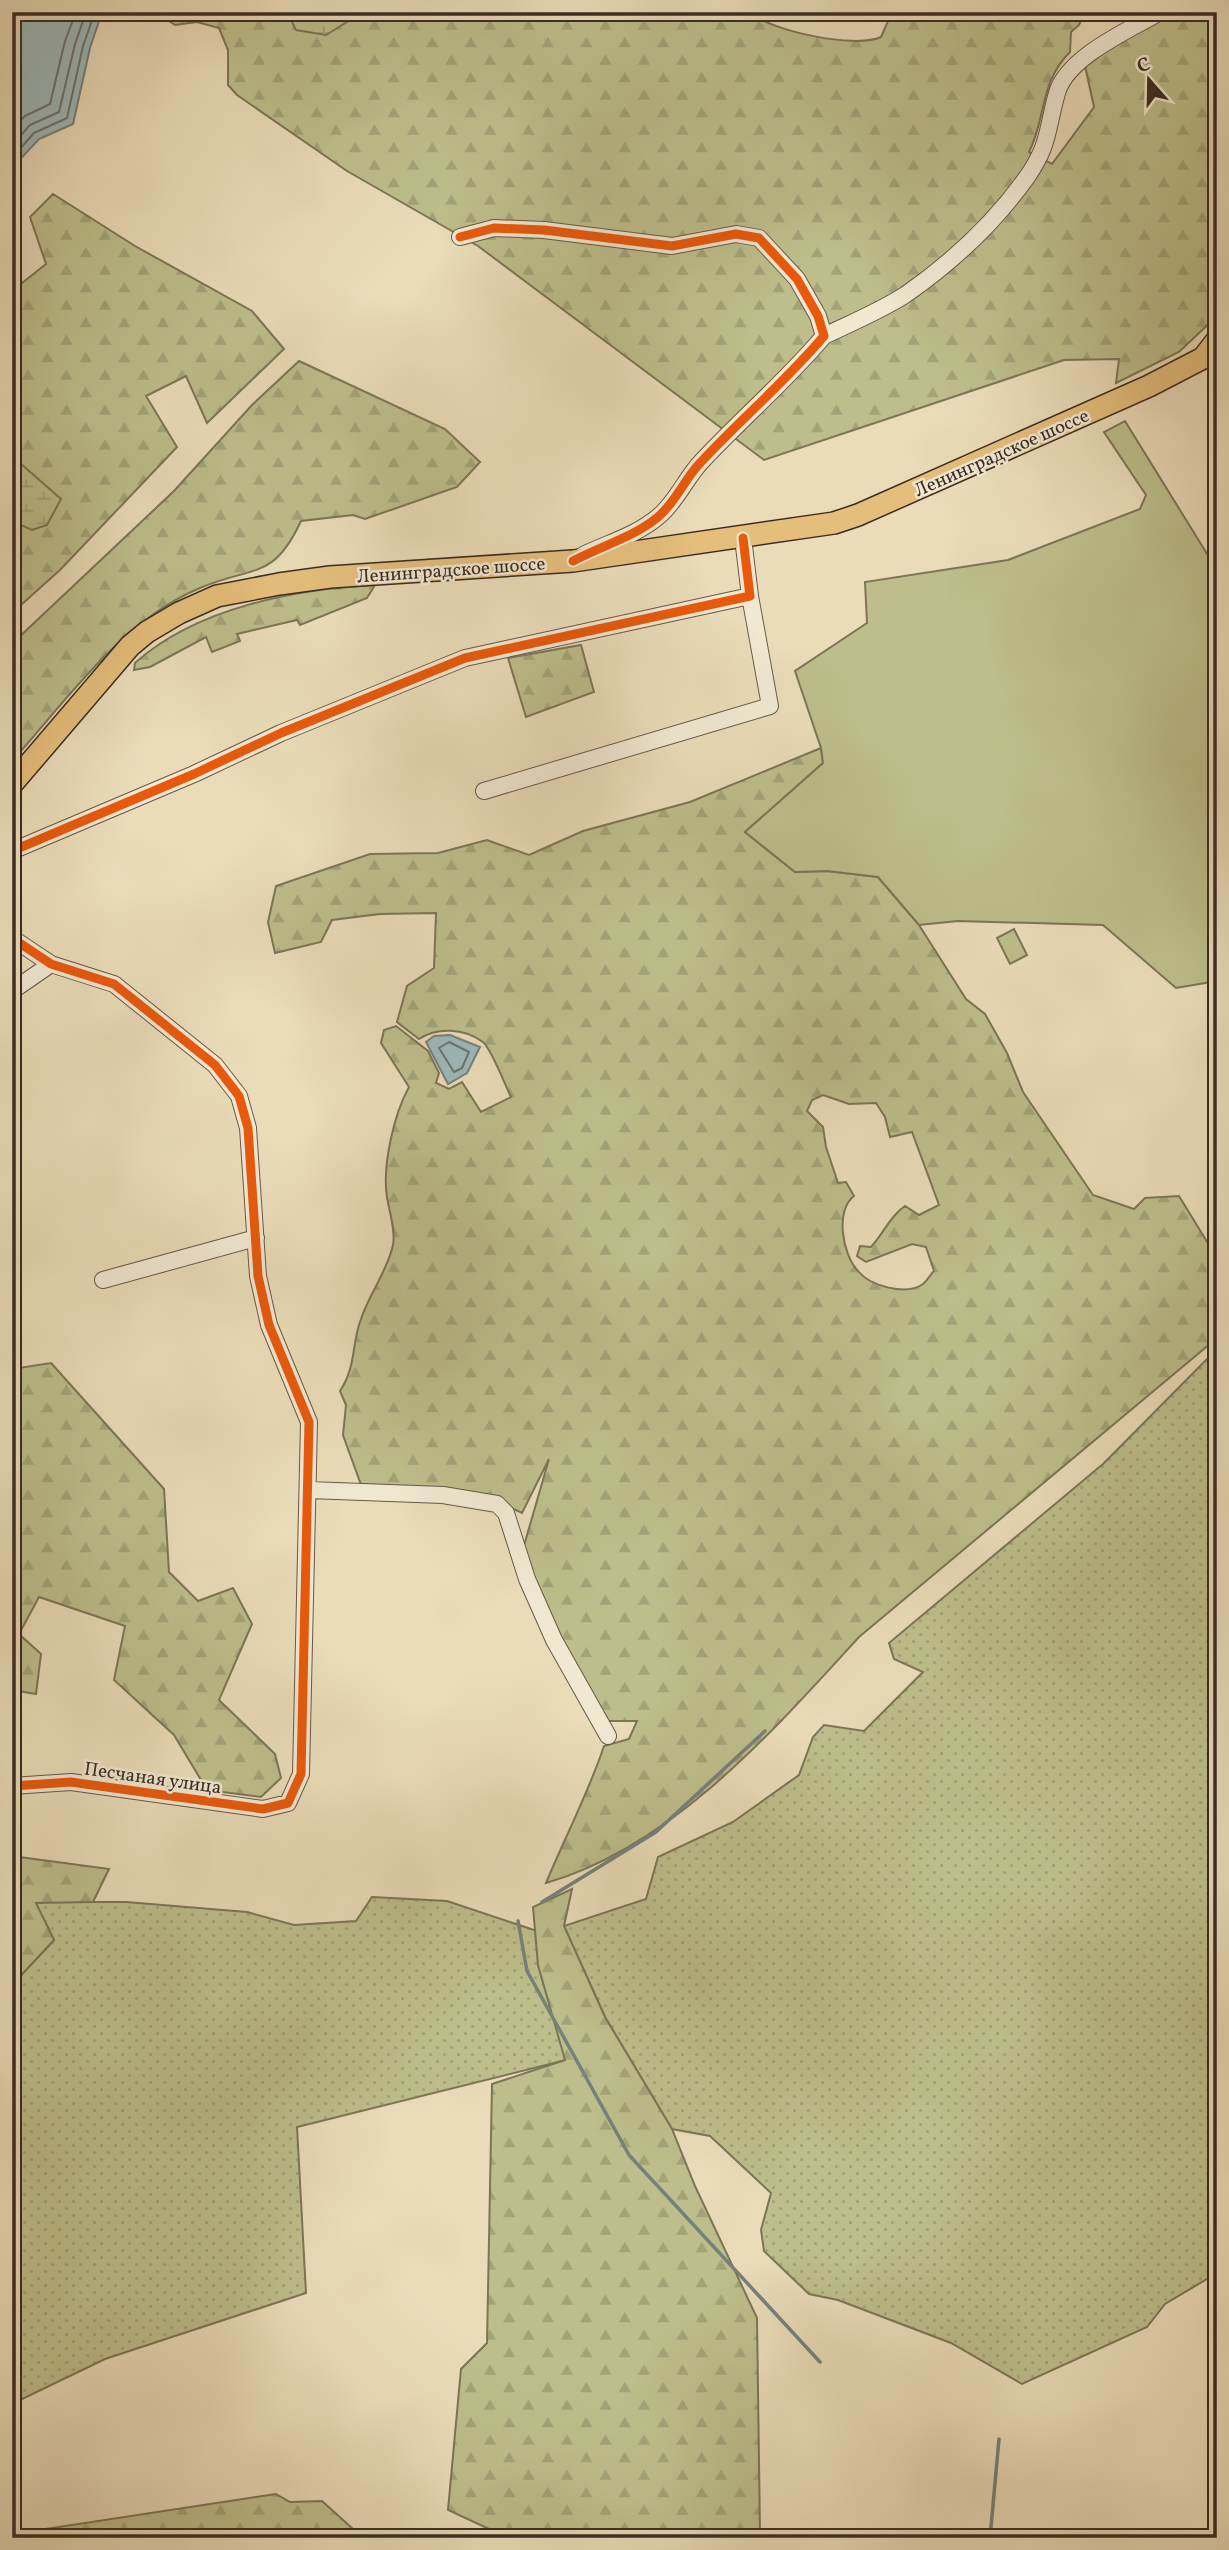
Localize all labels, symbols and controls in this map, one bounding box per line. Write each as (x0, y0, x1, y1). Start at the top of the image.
north arrow (1114, 46, 1184, 116)
text: С (1134, 52, 1154, 80)
street label: Ленинградское шоссе (910, 403, 1093, 504)
street label: Ленинградское шоссе (356, 551, 546, 591)
street label: Песчаная улица (82, 1756, 223, 1801)

